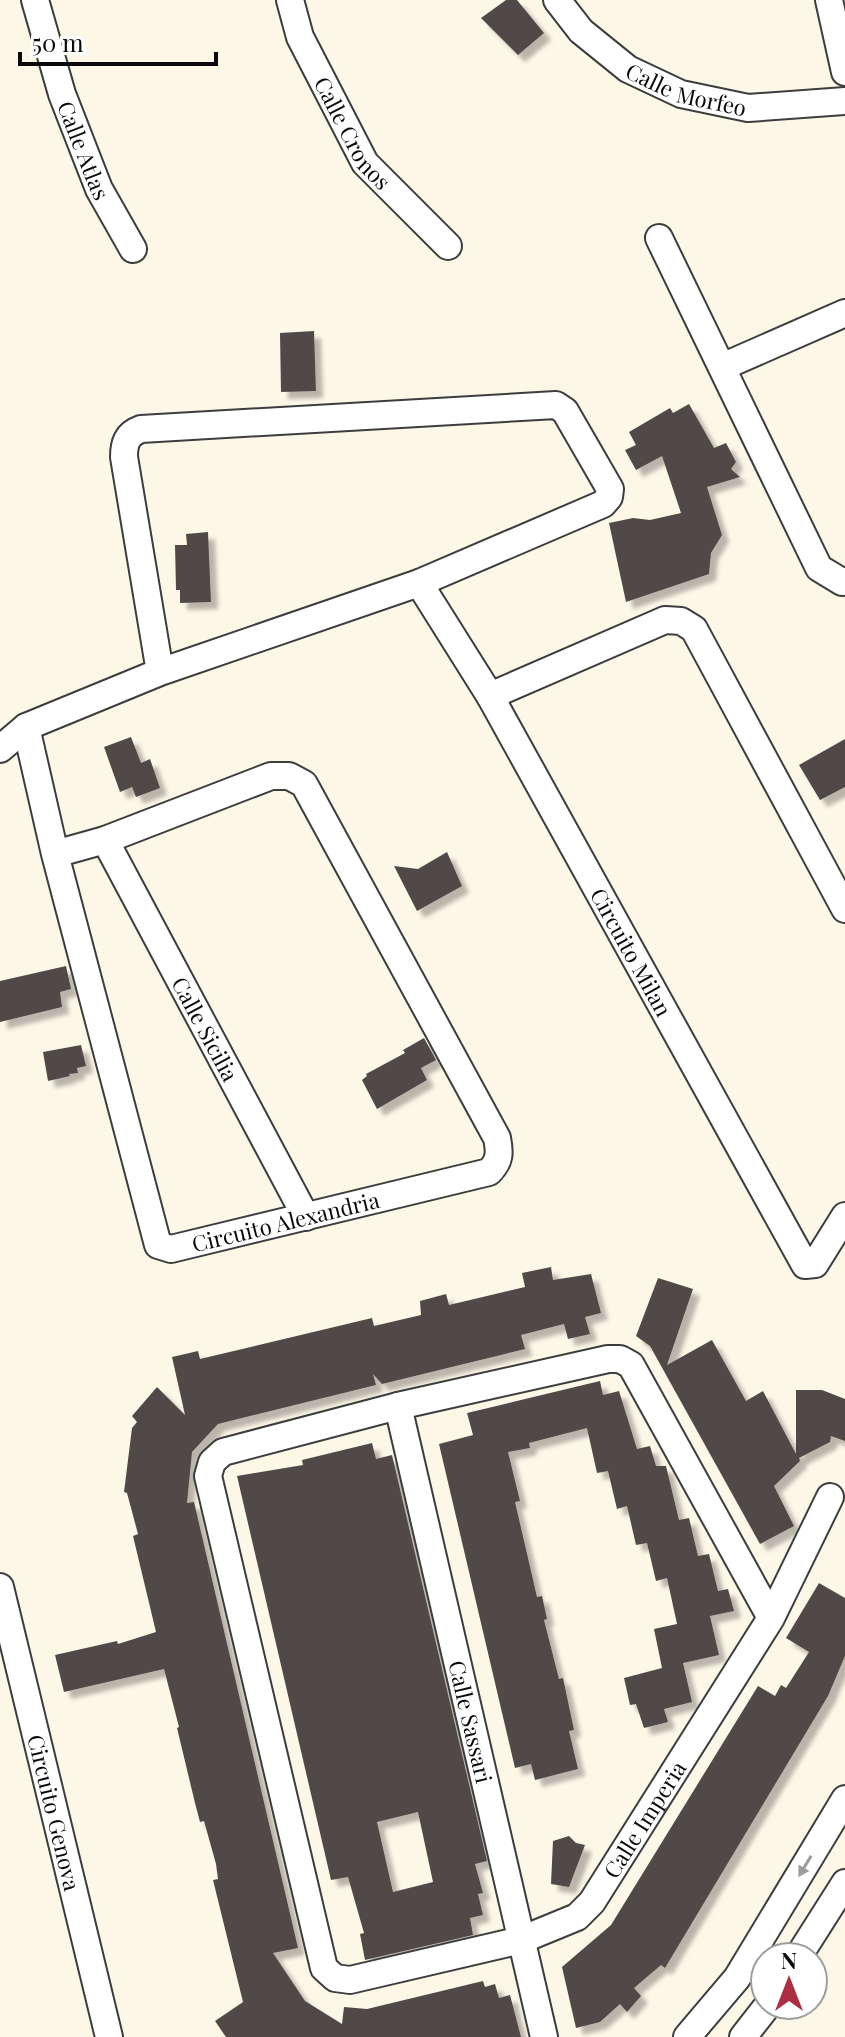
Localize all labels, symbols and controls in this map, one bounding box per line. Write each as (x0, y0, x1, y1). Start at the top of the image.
scale bar (20, 16, 216, 66)
text: 50 m (32, 26, 84, 58)
street label: Calle Morfeo (621, 55, 749, 122)
street label: Calle Cronos (308, 71, 398, 196)
street label: Calle Atlas (51, 97, 117, 205)
street label: Circuito Milan (584, 882, 679, 1021)
street label: Calle Sicilia (166, 971, 246, 1086)
street label: Circuito Alexandria (189, 1184, 382, 1258)
street label: Calle Sassari (442, 1657, 500, 1786)
street label: Circuito Genova (21, 1731, 88, 1894)
street label: Calle Imperia (596, 1755, 692, 1884)
one-way arrow (798, 1855, 812, 1877)
north arrow (749, 1941, 829, 2021)
text: N (781, 1945, 797, 1975)

